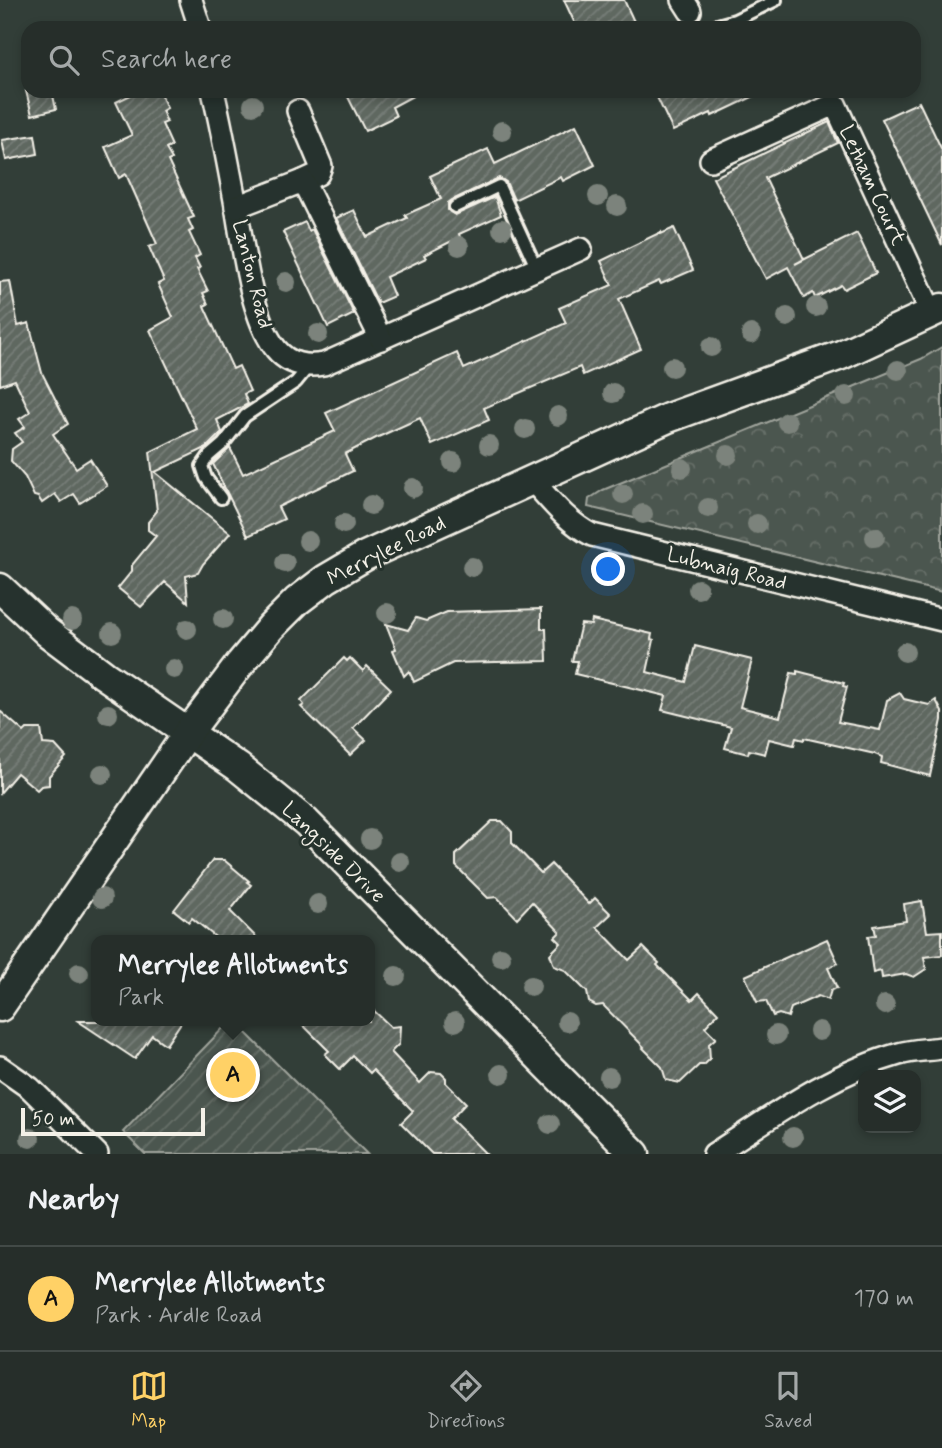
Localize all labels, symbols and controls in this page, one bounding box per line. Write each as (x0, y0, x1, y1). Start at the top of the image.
search box (21, 21, 921, 98)
icon: search (45, 41, 83, 79)
text: Search here (101, 43, 232, 77)
street label: Letham Court (832, 121, 912, 251)
street label: Lanton Road (225, 217, 279, 332)
street label: Merrylee Road (322, 509, 451, 593)
street label: Lubnaig Road (664, 541, 789, 597)
your location (591, 552, 625, 586)
street label: Langside Drive (274, 796, 391, 910)
popup (91, 935, 375, 1026)
text: Merrylee Allotments (118, 949, 348, 983)
text: Park (118, 983, 164, 1013)
pin: A (210, 1049, 256, 1101)
map controls (858, 1070, 921, 1133)
button: layers (858, 1070, 921, 1133)
scale bar (21, 1105, 205, 1137)
text: 50 m (32, 1107, 75, 1132)
text: Nearby (28, 1180, 119, 1219)
text: Merrylee Allotments (95, 1267, 325, 1301)
text: A (43, 1284, 59, 1314)
text: 170 m (854, 1284, 914, 1314)
text: Park · Ardle Road (95, 1301, 262, 1331)
tab: Map (130, 1367, 168, 1434)
tab: Directions (427, 1367, 505, 1434)
tab: Saved (764, 1367, 812, 1434)

